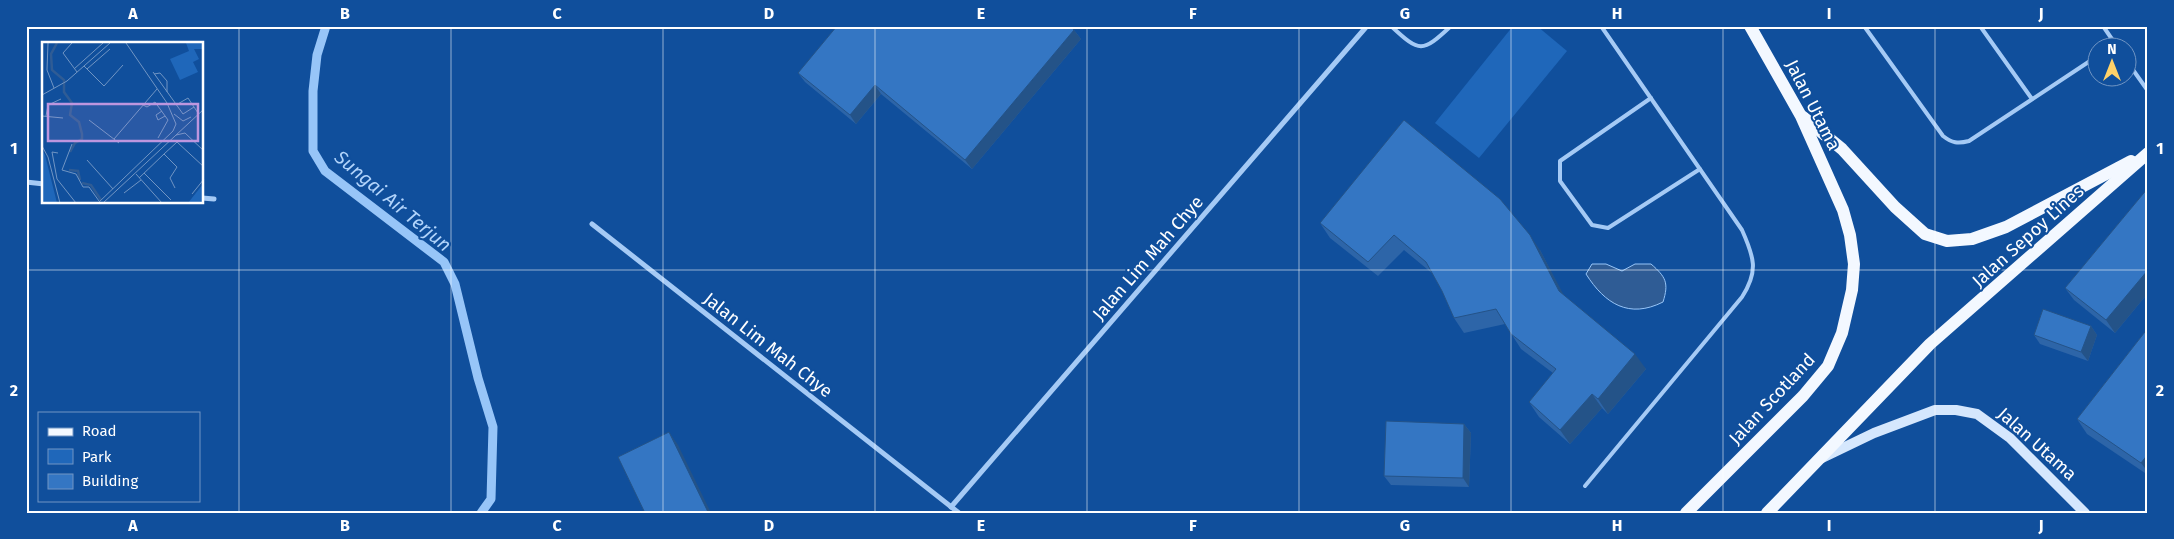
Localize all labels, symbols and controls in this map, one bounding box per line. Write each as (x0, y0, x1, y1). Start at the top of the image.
text: A (127, 4, 138, 23)
text: B (340, 4, 350, 23)
text: C (552, 4, 562, 23)
text: D (764, 4, 774, 23)
text: E (977, 4, 985, 23)
text: F (1189, 4, 1197, 23)
text: G (1400, 4, 1410, 23)
text: H (1612, 4, 1622, 23)
text: I (1827, 4, 1831, 23)
text: J (2037, 4, 2044, 23)
north arrow (2086, 38, 2136, 88)
text: N (2107, 41, 2117, 58)
inset map (42, 42, 204, 204)
street label: Jalan Utama (1781, 56, 1845, 154)
text: 1 (10, 139, 18, 158)
text: 1 (2156, 139, 2164, 158)
water label: Sungai Air Terjun (329, 145, 456, 257)
street label: Jalan Sepoy Lines (1968, 180, 2088, 292)
street label: Jalan Lim Mah Chye (1088, 191, 1208, 325)
street label: Jalan Lim Mah Chye (699, 288, 837, 402)
street label: Jalan Scotland (1724, 349, 1820, 449)
text: 2 (10, 381, 18, 400)
text: 2 (2156, 381, 2164, 400)
street label: Jalan Utama (1993, 403, 2081, 485)
legend (38, 412, 200, 502)
text: Road (82, 422, 117, 440)
text: Park (82, 448, 112, 466)
text: Building (82, 472, 138, 490)
text: A (127, 516, 138, 535)
text: B (340, 516, 350, 535)
text: C (552, 516, 562, 535)
text: D (764, 516, 774, 535)
text: E (977, 516, 985, 535)
text: F (1189, 516, 1197, 535)
text: G (1400, 516, 1410, 535)
text: H (1612, 516, 1622, 535)
text: I (1827, 516, 1831, 535)
text: J (2037, 516, 2044, 535)

